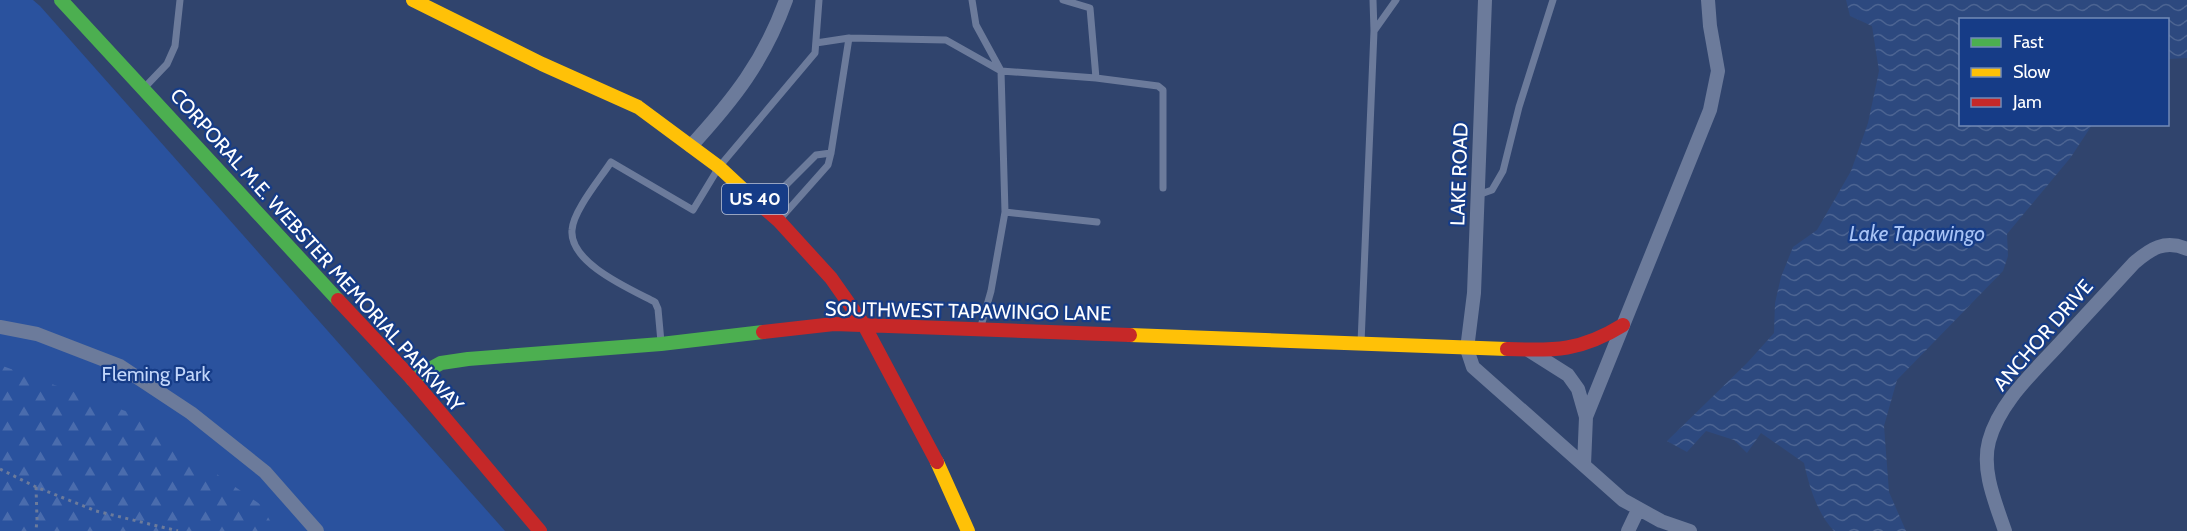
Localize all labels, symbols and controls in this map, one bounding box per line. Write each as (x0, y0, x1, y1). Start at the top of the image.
legend (1959, 18, 2169, 126)
text: Fast (2013, 31, 2044, 53)
text: Slow (2013, 61, 2050, 83)
street label: CORPORAL M.E. WEBSTER MEMORIAL PARKWAY (165, 83, 469, 417)
text: Jam (2012, 91, 2042, 113)
street label: LAKE ROAD (1445, 122, 1473, 226)
road number: US 40 (722, 184, 788, 214)
water label: Lake Tapawingo (1849, 221, 1985, 246)
street label: ANCHOR DRIVE (1988, 274, 2098, 396)
street label: SOUTHWEST TAPAWINGO LANE (825, 297, 1111, 325)
park label: Fleming Park (102, 362, 210, 386)

